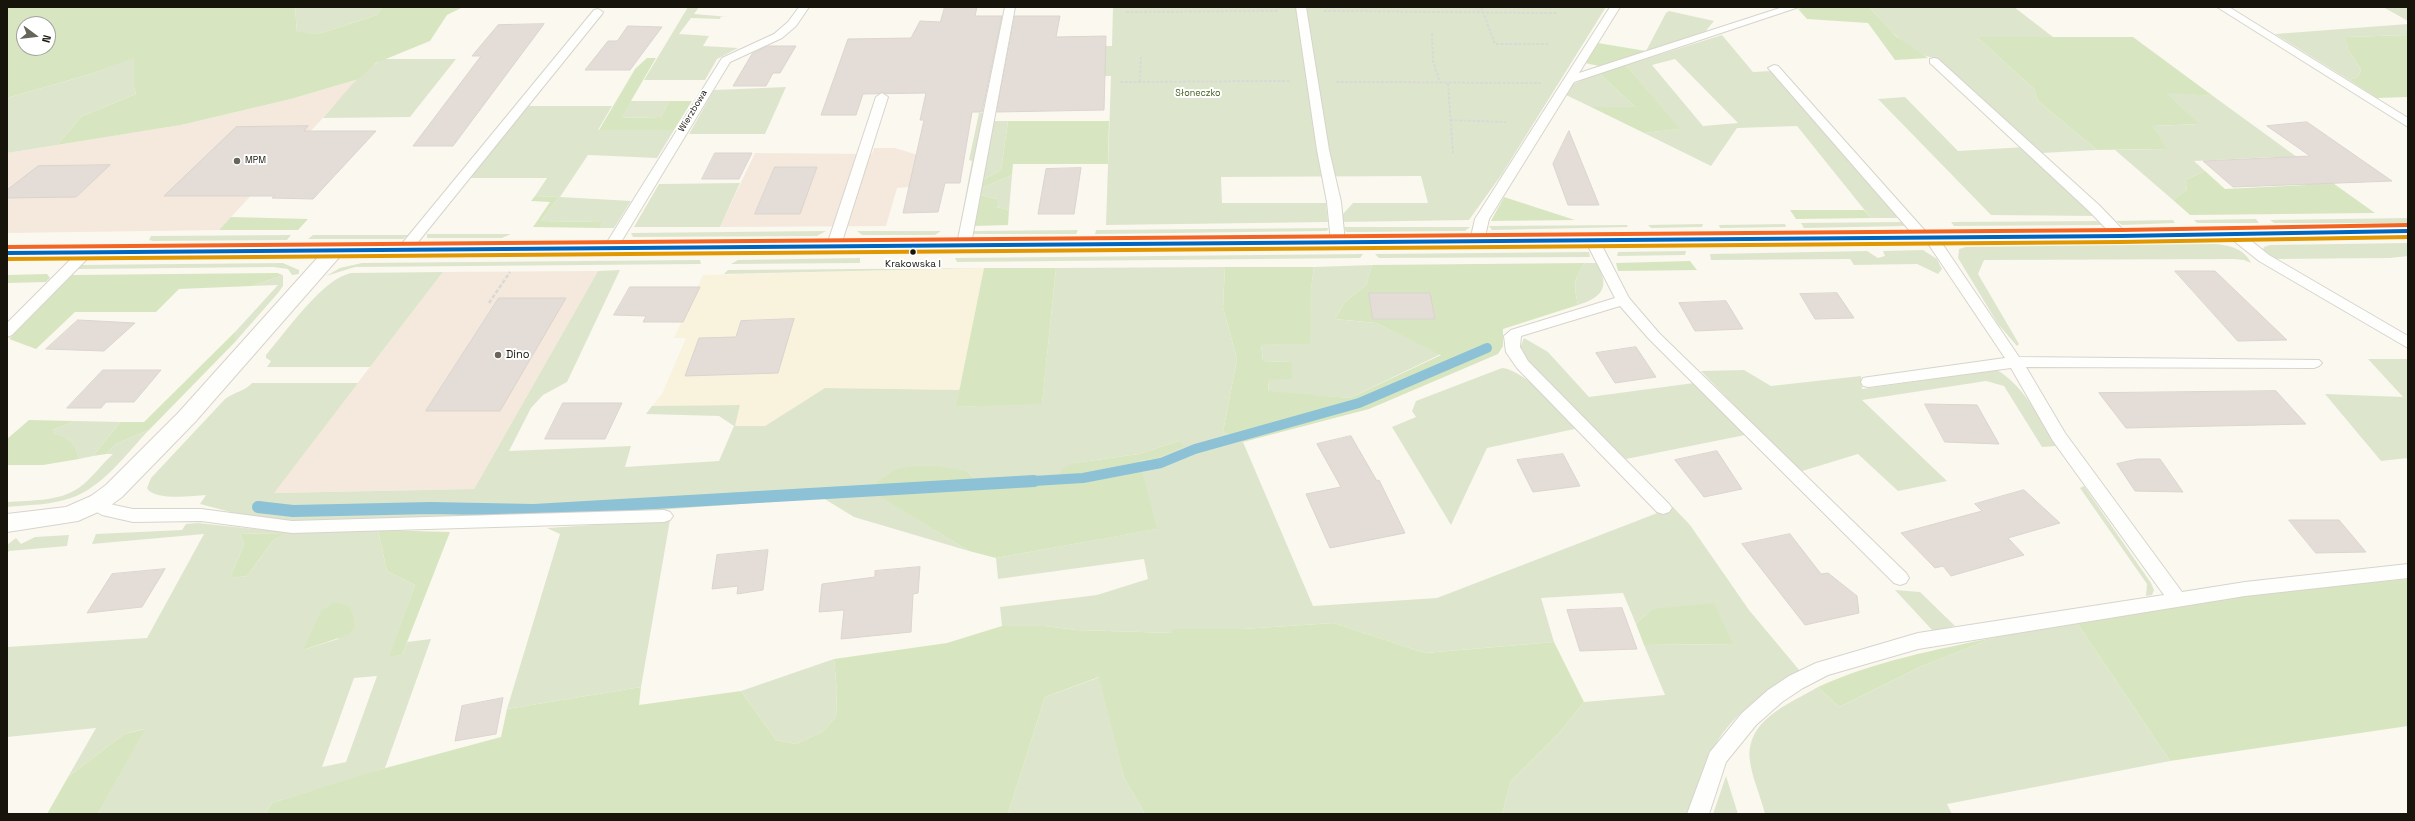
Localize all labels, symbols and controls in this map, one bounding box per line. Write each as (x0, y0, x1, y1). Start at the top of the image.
north arrow (16, 16, 56, 56)
text: N (39, 33, 54, 44)
street label: Wierzbowa (676, 88, 710, 134)
park label: Słoneczko (1175, 89, 1221, 99)
marker: MPM (232, 156, 242, 166)
place label: MPM (245, 156, 266, 166)
marker: Krakowska I (908, 247, 918, 257)
place label: Krakowska I (885, 258, 941, 270)
place label: Dino (506, 348, 530, 362)
marker: Dino (493, 350, 503, 360)

